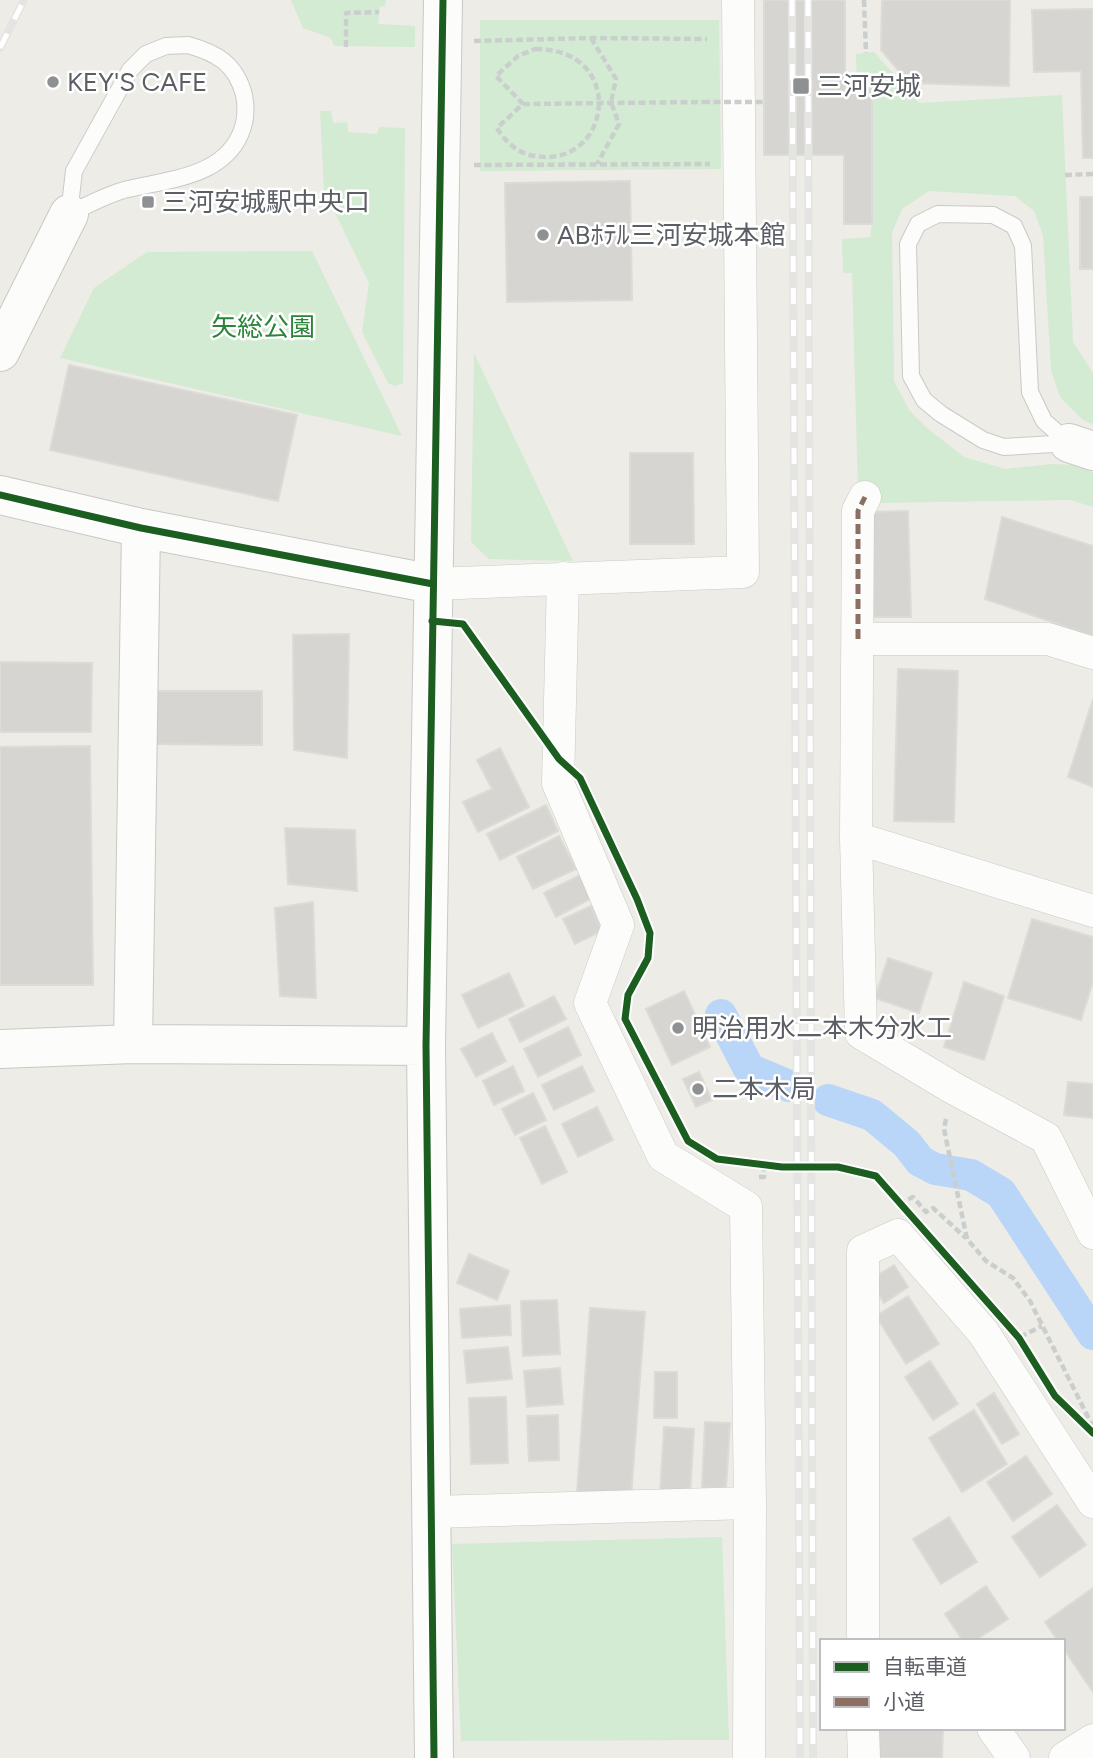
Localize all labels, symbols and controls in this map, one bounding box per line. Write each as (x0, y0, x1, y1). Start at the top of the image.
place label: KEY'S CAFE (67, 66, 207, 98)
place label: 三河安城 (817, 70, 921, 102)
marker: KEY'S CAFE (45, 74, 61, 90)
marker: 三河安城 (791, 76, 811, 96)
place label: 三河安城駅中央口 (162, 186, 370, 218)
marker: 三河安城駅中央口 (140, 194, 156, 210)
place label: ABﾎﾃﾙ三河安城本館 (557, 219, 786, 251)
marker: ABﾎﾃﾙ三河安城本館 (535, 227, 551, 243)
park label: 矢総公園 (211, 311, 315, 343)
place label: 明治用水二本木分水工 (692, 1012, 952, 1044)
marker: 明治用水二本木分水工 (670, 1020, 686, 1036)
place label: 二本木局 (712, 1073, 816, 1105)
marker: 二本木局 (690, 1081, 706, 1097)
legend (820, 1639, 1065, 1730)
text: 自転車道 (883, 1654, 967, 1679)
text: 小道 (883, 1689, 925, 1714)

